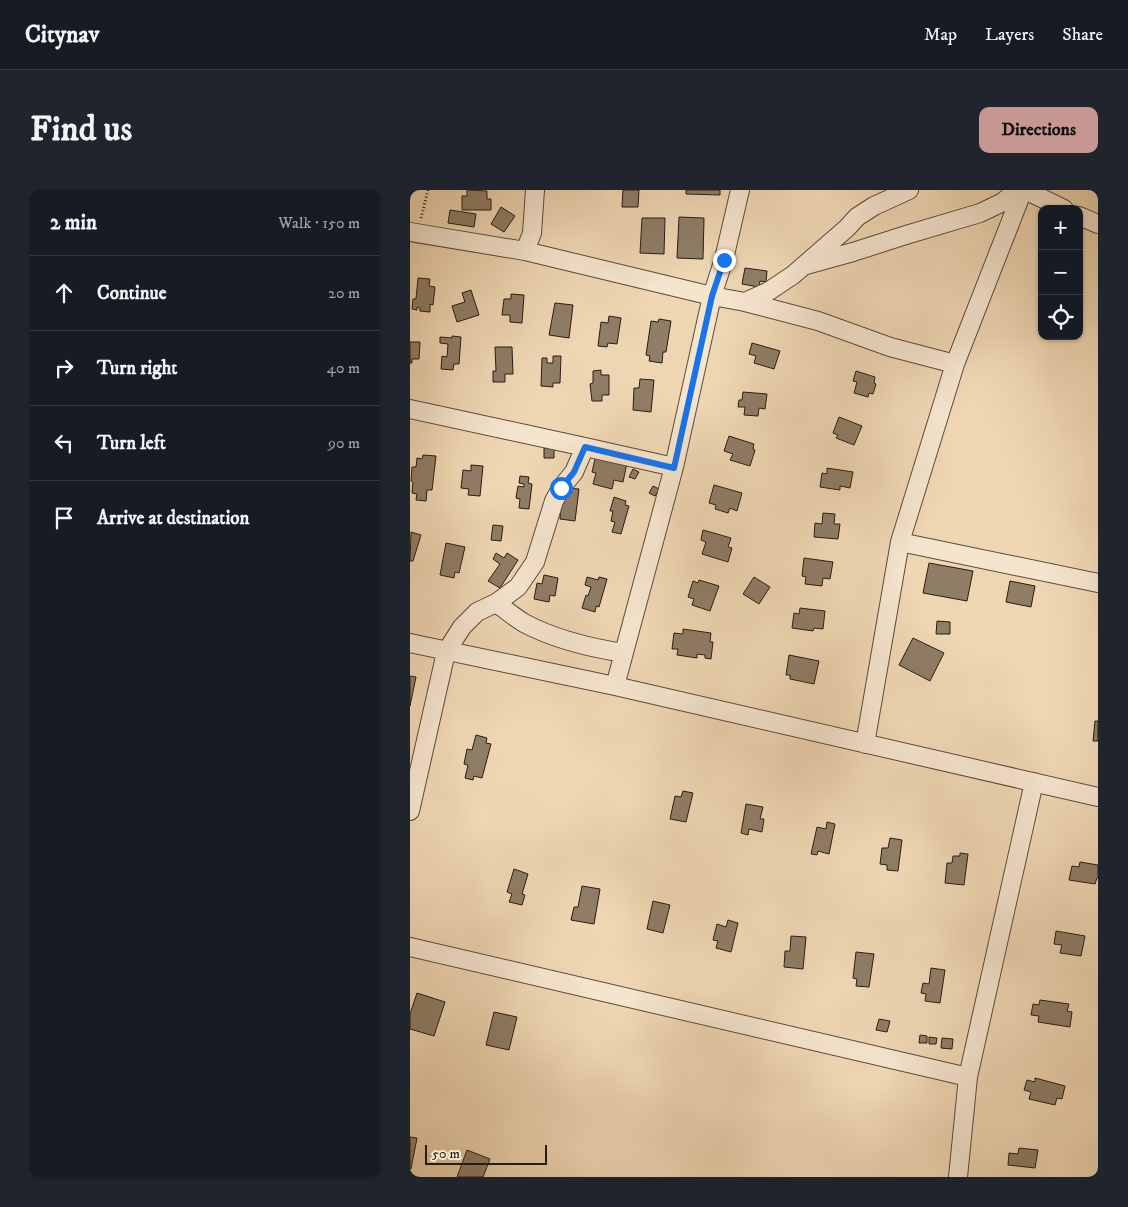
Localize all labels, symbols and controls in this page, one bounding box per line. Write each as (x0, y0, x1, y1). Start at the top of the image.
text: Citynav (25, 20, 99, 50)
text: Map (924, 24, 957, 46)
text: Layers (985, 24, 1034, 46)
text: Share (1062, 24, 1103, 46)
button: Directions (979, 107, 1098, 153)
text: Find us (30, 108, 132, 152)
map controls (1038, 205, 1083, 340)
button: + (1038, 205, 1083, 250)
text: 2 min (50, 210, 97, 236)
text: Walk · 150 m (278, 213, 360, 233)
route end (713, 249, 736, 272)
button: − (1038, 250, 1083, 295)
icon: ahead (50, 279, 78, 307)
text: Continue (97, 282, 167, 305)
text: 20 m (328, 283, 360, 303)
button: locate (1038, 295, 1083, 340)
icon: right (50, 354, 78, 382)
text: Turn right (97, 357, 177, 380)
text: 40 m (327, 358, 360, 378)
icon: left (50, 429, 78, 457)
text: Turn left (97, 432, 166, 455)
text: 90 m (328, 433, 360, 453)
route start (550, 477, 573, 500)
icon: arrive (50, 504, 78, 532)
text: Arrive at destination (97, 507, 249, 530)
scale bar (425, 1142, 548, 1165)
text: 50 m (432, 1145, 460, 1163)

